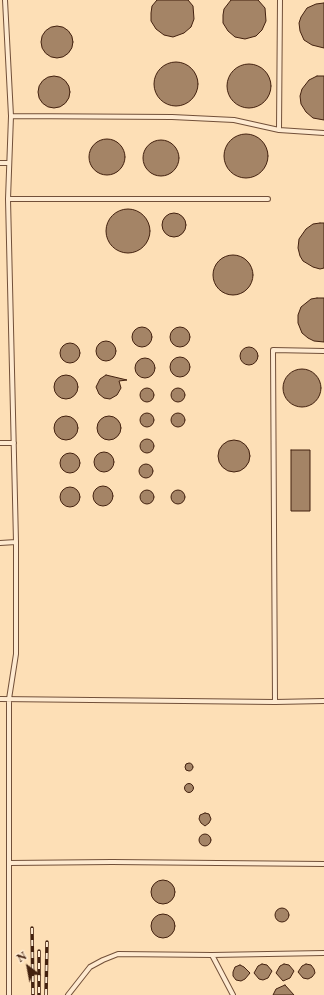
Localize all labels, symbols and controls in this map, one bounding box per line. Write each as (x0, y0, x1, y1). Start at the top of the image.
north arrow (8, 947, 48, 987)
text: N (14, 949, 29, 965)

